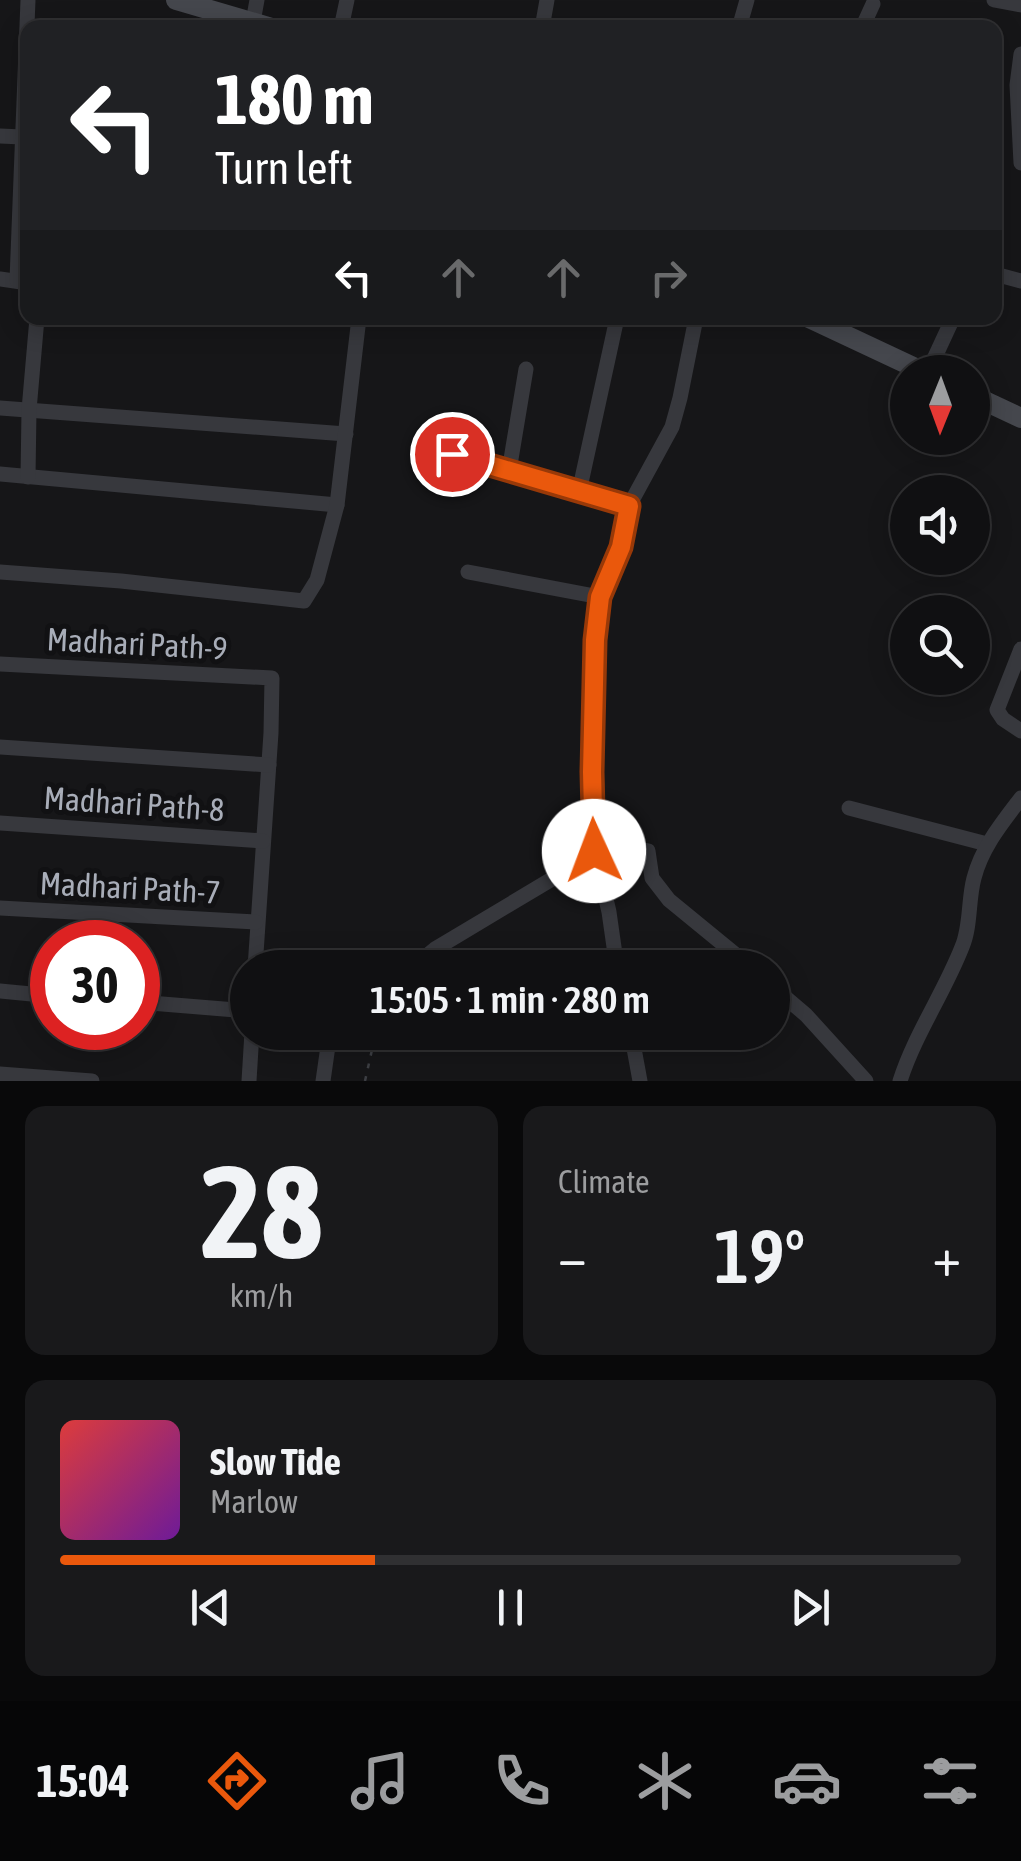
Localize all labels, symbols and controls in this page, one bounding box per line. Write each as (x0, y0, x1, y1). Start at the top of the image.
text: 180 m (215, 59, 374, 139)
icon: left (50, 60, 180, 190)
text: Turn left (215, 142, 353, 194)
icon: left (326, 250, 381, 305)
icon: ahead (431, 250, 486, 305)
icon: ahead (536, 250, 591, 305)
icon: right (641, 250, 696, 305)
north arrow (890, 355, 990, 455)
map controls (890, 355, 990, 695)
pin (410, 412, 495, 497)
icon: arrive (425, 427, 480, 482)
button: sound (890, 475, 990, 575)
button: search (890, 595, 990, 695)
street label: Madhari Path-9 (46, 620, 228, 667)
street label: Madhari Path-8 (43, 779, 225, 828)
position arrow (542, 799, 646, 903)
street label: Madhari Path-7 (39, 864, 221, 911)
speed limit sign: 30 (30, 920, 160, 1050)
text: 15:05 · 1 min · 280 m (370, 978, 650, 1021)
text: 28 (200, 1137, 323, 1286)
text: Climate (558, 1163, 650, 1200)
text: 19° (714, 1213, 805, 1299)
text: − (558, 1225, 587, 1288)
text: + (932, 1225, 961, 1288)
text: km/h (230, 1277, 293, 1314)
text: Slow Tide (210, 1440, 341, 1483)
text: Marlow (210, 1483, 298, 1520)
icon: previous (183, 1580, 238, 1635)
icon: pause (483, 1580, 538, 1635)
icon: next (783, 1580, 838, 1635)
icon: directions (202, 1746, 272, 1816)
icon: music (345, 1746, 415, 1816)
icon: phone (487, 1746, 557, 1816)
icon: climate (630, 1746, 700, 1816)
icon: car (772, 1746, 842, 1816)
icon: filters (915, 1746, 985, 1816)
text: 15:04 (36, 1755, 130, 1807)

